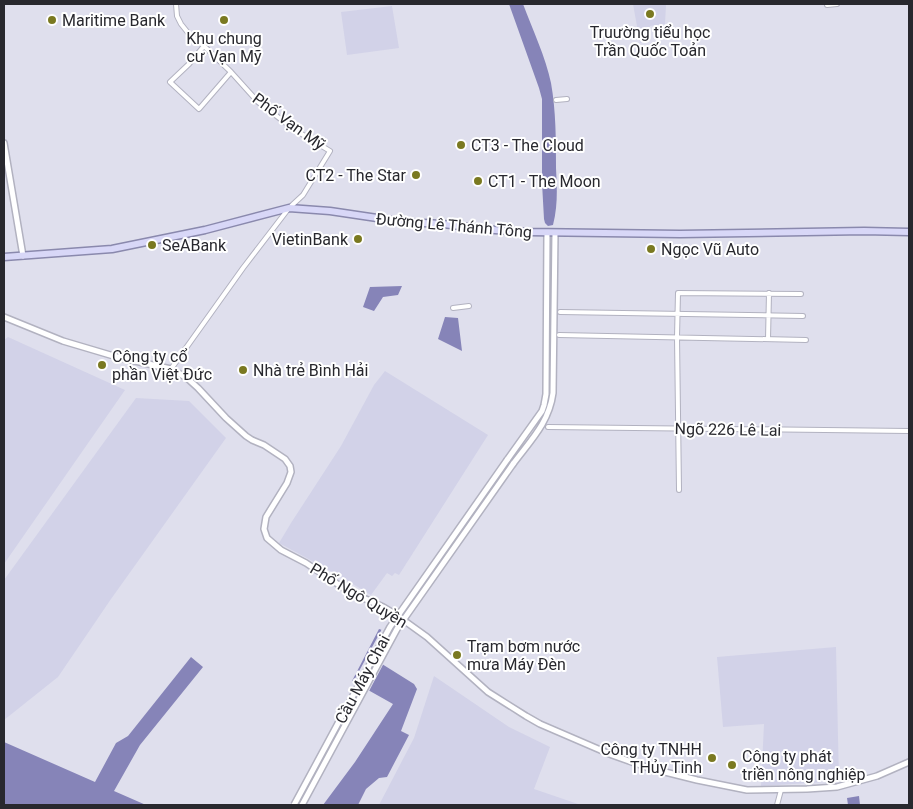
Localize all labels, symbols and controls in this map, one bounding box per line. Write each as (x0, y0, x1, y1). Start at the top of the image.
marker: Truường tiểu học Trần Quốc Toản (644, 8, 656, 20)
place label: Maritime Bank (62, 11, 166, 30)
marker: Maritime Bank (46, 14, 58, 26)
marker: Khu chung cư Vạn Mỹ (218, 14, 230, 26)
place label: Truường tiểu học Trần Quốc Toản (590, 23, 710, 60)
place label: Khu chung cư Vạn Mỹ (186, 29, 262, 66)
street label: Phố Vạn Mỹ (249, 89, 329, 154)
place label: CT3 - The Cloud (471, 136, 584, 155)
marker: CT3 - The Cloud (455, 139, 467, 151)
place label: CT2 - The Star (306, 166, 407, 185)
marker: CT2 - The Star (410, 169, 422, 181)
place label: CT1 - The Moon (488, 172, 601, 191)
marker: CT1 - The Moon (472, 175, 484, 187)
street label: Đường Lê Thánh Tông (375, 209, 533, 242)
place label: VietinBank (272, 230, 349, 249)
marker: VietinBank (352, 233, 364, 245)
place label: SeABank (162, 236, 227, 255)
marker: SeABank (146, 239, 158, 251)
place label: Ngọc Vũ Auto (661, 240, 759, 259)
marker: Ngọc Vũ Auto (645, 243, 657, 255)
place label: Công ty cổ phần Việt Đức (112, 347, 212, 384)
marker: Công ty cổ phần Việt Đức (96, 359, 108, 371)
place label: Nhà trẻ Bình Hải (253, 361, 368, 380)
marker: Nhà trẻ Bình Hải (237, 364, 249, 376)
street label: Ngõ 226 Lê Lai (674, 419, 782, 440)
street label: Phố Ngô Quyền (307, 559, 411, 632)
street label: Cầu Máy Chai (331, 632, 394, 727)
place label: Trạm bơm nước mưa Máy Đèn (467, 637, 580, 674)
marker: Trạm bơm nước mưa Máy Đèn (451, 649, 463, 661)
place label: Công ty TNHH THủy Tinh (600, 740, 702, 777)
place label: Công ty phát triền nông nghiệp (742, 747, 866, 784)
marker: Công ty TNHH THủy Tinh (706, 752, 718, 764)
marker: Công ty phát triền nông nghiệp (726, 759, 738, 771)

